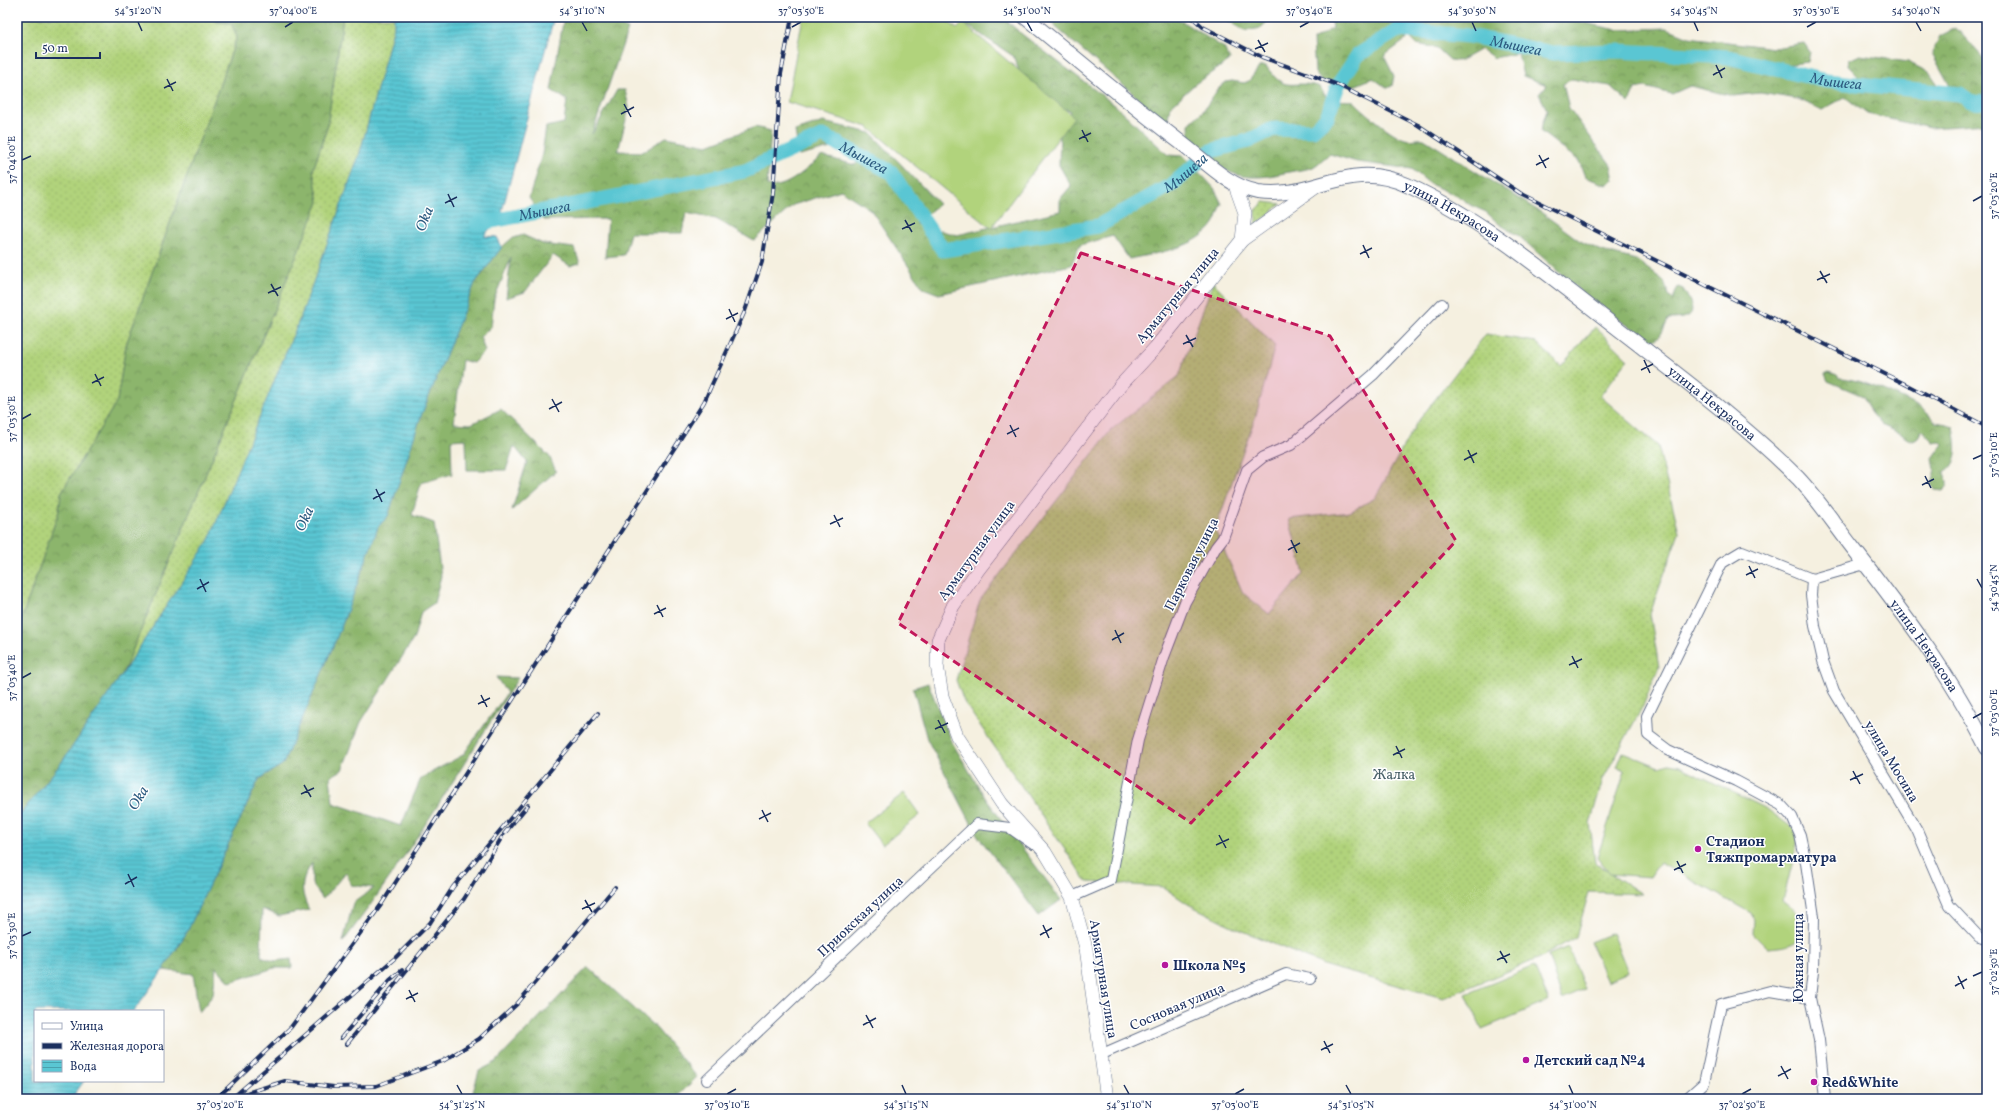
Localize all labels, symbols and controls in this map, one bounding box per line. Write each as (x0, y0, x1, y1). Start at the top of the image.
text: 54°31'20"N (114, 4, 162, 18)
text: 37°04'00"E (269, 4, 317, 18)
text: 54°31'10"N (559, 4, 605, 18)
text: 37°03'50"E (778, 4, 824, 18)
text: 54°31'00"N (1003, 4, 1052, 18)
text: 37°03'40"E (1286, 4, 1332, 18)
text: 54°30'50"N (1448, 4, 1497, 18)
text: 54°30'45"N (1670, 4, 1718, 18)
text: 37°03'30"E (1793, 4, 1839, 18)
text: 54°30'40"N (1892, 4, 1941, 18)
water label: Мышега (1487, 31, 1543, 62)
scale bar (36, 34, 100, 60)
text: 50 m (42, 41, 68, 57)
water label: Мышега (1807, 68, 1863, 96)
text: 37°04'00"E (5, 136, 19, 184)
water label: Мышега (834, 137, 891, 180)
water label: Мышега (1160, 149, 1213, 199)
text: 37°03'20"E (1987, 173, 2001, 219)
street label: улица Некрасова (1400, 177, 1504, 247)
water label: Мышега (516, 197, 573, 228)
water label: Oka (411, 204, 440, 235)
street label: Арматурная улица (1132, 244, 1224, 348)
street label: улица Некрасова (1663, 362, 1760, 446)
text: 37°03'50"E (5, 396, 19, 442)
text: 37°03'10"E (1987, 432, 2001, 478)
street label: Арматурная улица (934, 497, 1020, 605)
water label: Oka (291, 504, 320, 535)
street label: Парковая улица (1161, 515, 1224, 615)
text: 54°30'45"N (1987, 564, 2001, 612)
street label: улица Некрасова (1885, 596, 1962, 696)
text: 37°03'40"E (5, 655, 19, 701)
text: 37°03'00"E (1987, 689, 2001, 737)
street label: улица Мосина (1859, 717, 1923, 806)
park label: Жалка (1373, 766, 1415, 785)
water label: Oka (124, 783, 155, 815)
place label: Стадион Тяжпромарматура (1706, 833, 1837, 868)
marker: Стадион Тяжпромарматура (1693, 844, 1703, 854)
street label: Приокская улица (814, 872, 908, 962)
text: 37°03'30"E (5, 913, 19, 959)
street label: Южная улица (1790, 913, 1809, 1003)
street label: Арматурная улица (1084, 918, 1121, 1040)
text: 37°02'50"E (1987, 949, 2001, 995)
place label: Школа №5 (1173, 957, 1246, 976)
marker: Школа №5 (1160, 960, 1170, 970)
street label: Сосновая улица (1127, 979, 1228, 1036)
legend (34, 1010, 164, 1082)
text: Улица (70, 1019, 103, 1035)
text: Железная дорога (70, 1039, 164, 1055)
place label: Детский сад №4 (1534, 1052, 1646, 1071)
marker: Детский сад №4 (1521, 1055, 1531, 1065)
text: Вода (70, 1059, 97, 1075)
place label: Red&White (1822, 1074, 1898, 1093)
marker: Red&White (1809, 1077, 1819, 1087)
text: 37°03'20"E (197, 1098, 243, 1112)
text: 54°31'25"N (439, 1098, 486, 1112)
text: 37°03'10"E (704, 1098, 750, 1112)
text: 54°31'15"N (884, 1098, 929, 1112)
text: 54°31'10"N (1106, 1098, 1152, 1112)
text: 37°03'00"E (1211, 1098, 1259, 1112)
text: 54°31'05"N (1328, 1098, 1375, 1112)
text: 54°31'00"N (1549, 1098, 1598, 1112)
text: 37°02'50"E (1719, 1098, 1765, 1112)

